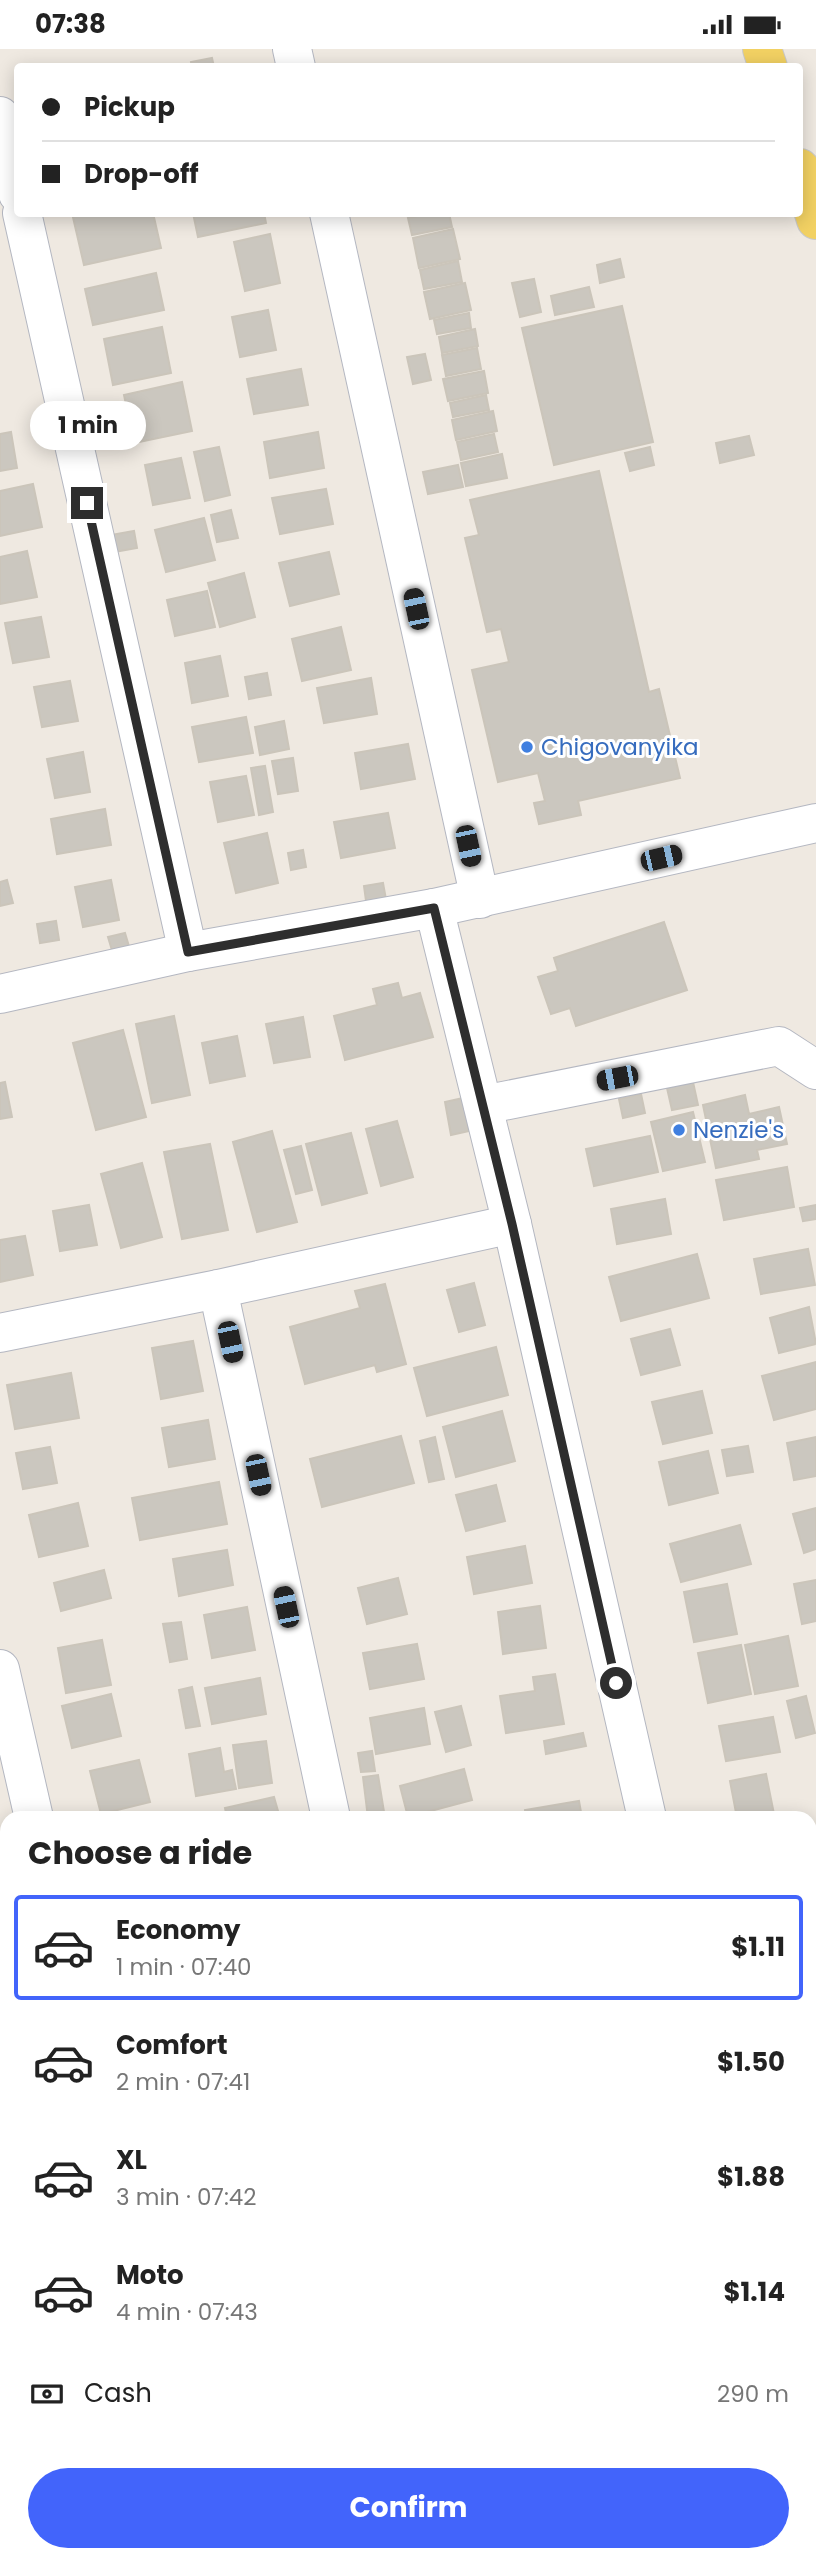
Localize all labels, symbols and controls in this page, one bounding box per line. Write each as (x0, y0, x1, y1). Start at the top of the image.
text: 07:38 (35, 6, 106, 42)
text: Pickup (84, 89, 175, 125)
text: Drop-off (84, 156, 199, 192)
callout: 1 min (29, 401, 145, 451)
text: 1 min (58, 409, 118, 441)
route end (71, 487, 103, 519)
car (402, 586, 431, 632)
place label: Chigovanyika (541, 731, 699, 763)
marker: Chigovanyika (519, 739, 535, 755)
car (454, 823, 483, 869)
car (639, 843, 684, 873)
car (595, 1064, 640, 1092)
place label: Nenzie's (693, 1114, 784, 1146)
marker: Nenzie's (671, 1122, 687, 1138)
car (216, 1319, 245, 1365)
car (244, 1452, 273, 1498)
car (272, 1584, 301, 1630)
route start (600, 1667, 632, 1699)
text: Choose a ride (28, 1830, 252, 1875)
text: Economy (116, 1912, 240, 1948)
icon: car (32, 1916, 95, 1979)
text: $1.11 (731, 1929, 785, 1965)
text: 1 min · 07:40 (116, 1951, 252, 1983)
text: Comfort (116, 2027, 228, 2063)
icon: car (32, 2031, 95, 2094)
text: $1.50 (717, 2044, 785, 2080)
text: 2 min · 07:41 (116, 2066, 250, 2098)
text: XL (116, 2142, 147, 2178)
icon: car (32, 2146, 95, 2209)
text: $1.88 (717, 2159, 785, 2195)
text: 3 min · 07:42 (116, 2181, 257, 2213)
text: Moto (116, 2257, 184, 2293)
icon: car (32, 2261, 95, 2324)
text: $1.14 (723, 2274, 785, 2310)
text: 4 min · 07:43 (116, 2296, 258, 2328)
icon: cash (28, 2375, 66, 2413)
text: Cash (84, 2375, 152, 2411)
text: 290 m (717, 2378, 789, 2410)
button: Confirm (28, 2468, 789, 2548)

